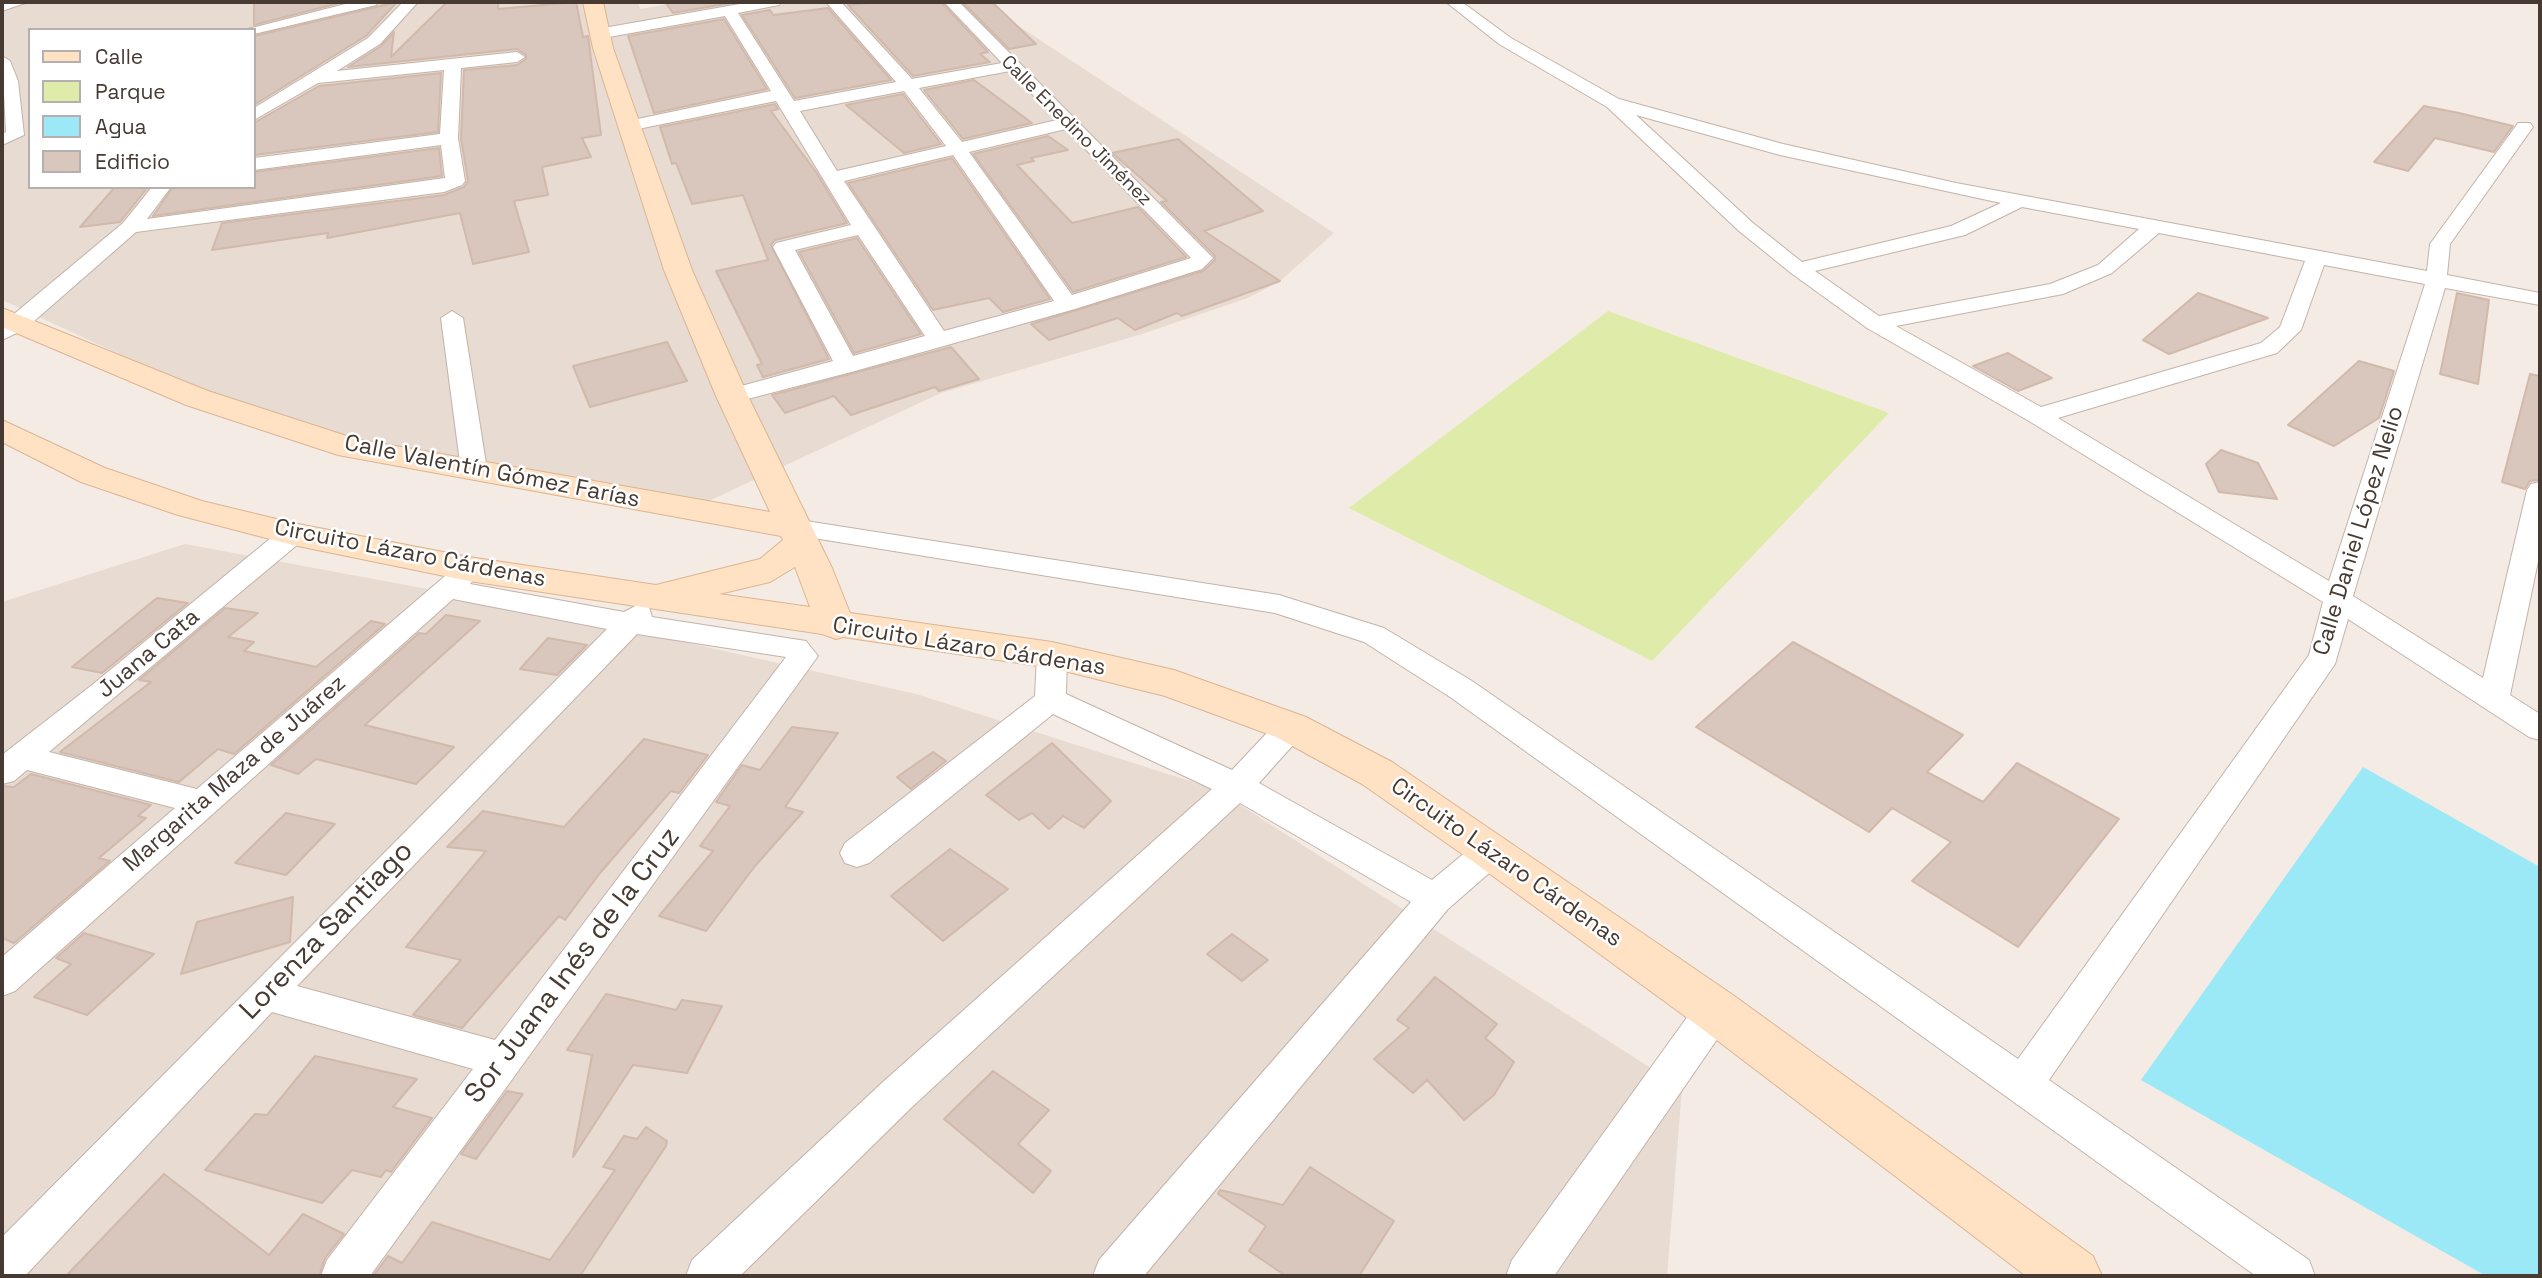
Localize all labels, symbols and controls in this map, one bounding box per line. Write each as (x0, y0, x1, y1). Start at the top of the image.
legend (28, 28, 256, 189)
text: Calle (95, 43, 143, 70)
street label: Calle Enedino Jiménez (996, 51, 1156, 211)
text: Parque (95, 78, 166, 105)
text: Agua (95, 113, 147, 140)
text: Edificio (95, 148, 170, 175)
street label: Calle Daniel López Nelio (2308, 403, 2410, 659)
street label: Calle Valentín Gómez Farías (342, 430, 642, 514)
street label: Circuito Lázaro Cárdenas (272, 514, 548, 594)
street label: Juana Cata (92, 603, 206, 705)
street label: Circuito Lázaro Cárdenas (831, 612, 1107, 682)
street label: Margarita Maza de Juárez (118, 670, 352, 878)
street label: Circuito Lázaro Cárdenas (1385, 773, 1627, 953)
street label: Sor Juana Inés de la Cruz (458, 821, 688, 1111)
street label: Lorenza Santiago (233, 835, 421, 1027)

